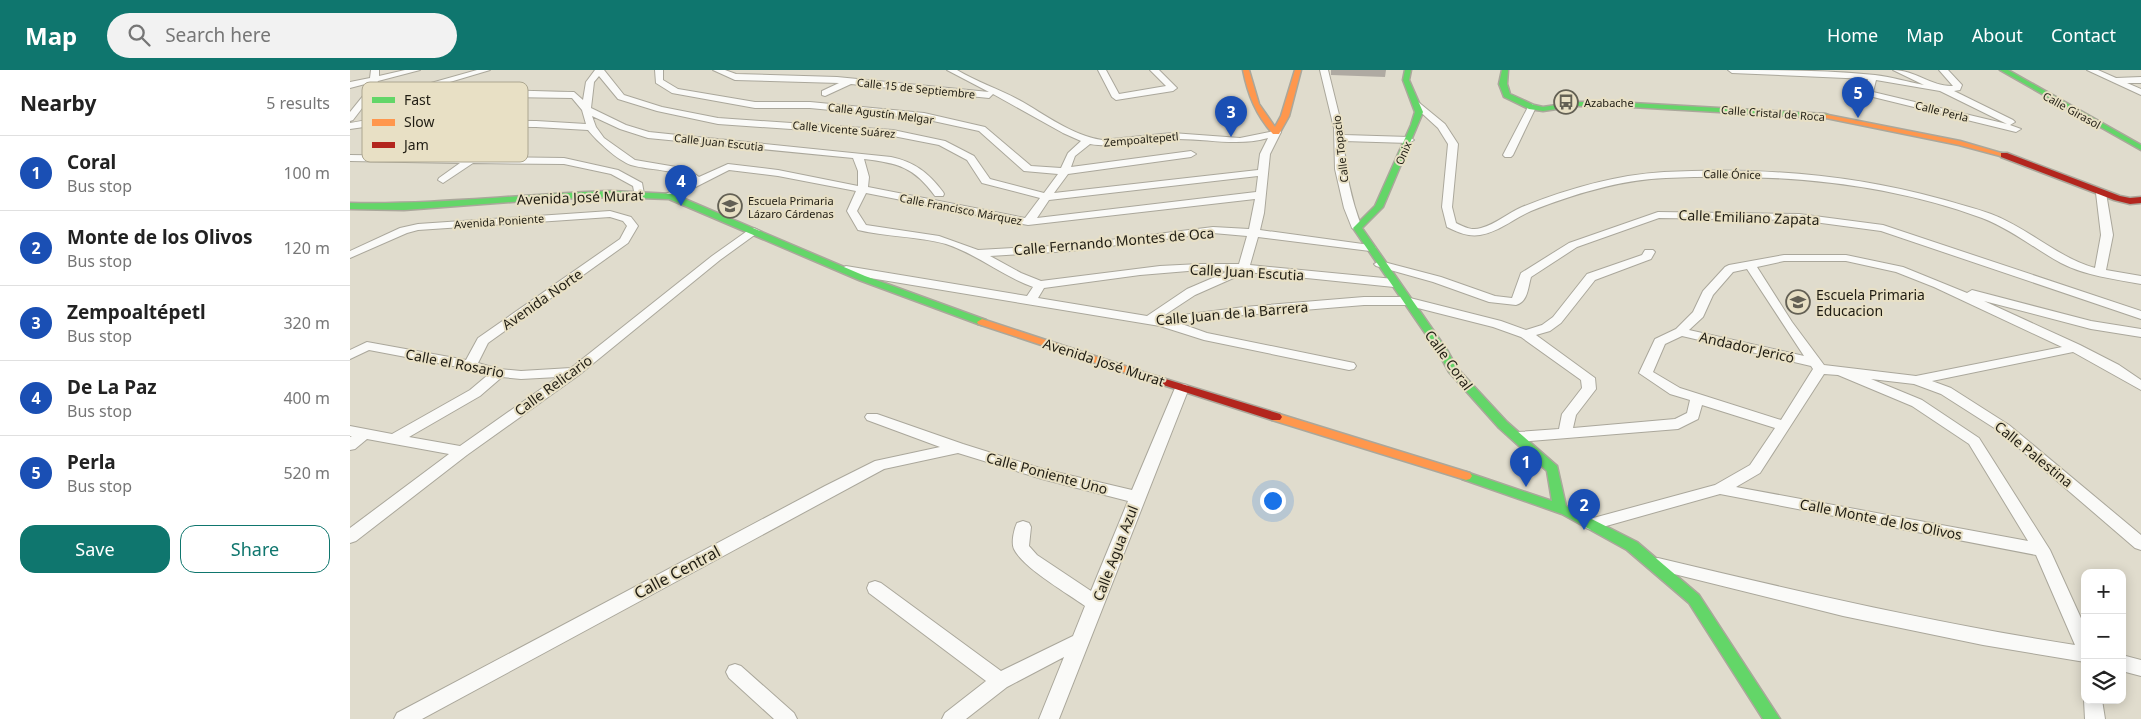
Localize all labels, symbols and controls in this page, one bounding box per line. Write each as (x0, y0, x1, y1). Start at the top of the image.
search box (107, 13, 457, 58)
text: Map (25, 19, 77, 52)
icon: search (125, 21, 153, 49)
text: Search here (165, 22, 271, 48)
text: Home (1827, 23, 1878, 47)
text: Map (1906, 23, 1944, 47)
text: About (1972, 23, 2023, 47)
text: Contact (2051, 23, 2116, 47)
street label: Calle 15 de Septiembre (856, 74, 976, 102)
pin: 5 (1842, 77, 1874, 118)
legend (362, 82, 528, 162)
street label: Calle Girasol (2040, 88, 2104, 132)
text: Nearby (20, 89, 96, 117)
bus stop icon: Azabache (1553, 89, 1579, 115)
text: Fast (404, 90, 431, 109)
text: 5 results (266, 92, 330, 114)
place label: Azabache (1584, 95, 1634, 110)
pin: 3 (1215, 96, 1247, 137)
street label: Calle Perla (1914, 97, 1970, 125)
street label: Calle Agustín Melgar (827, 99, 935, 127)
street label: Calle Cristal de Roca (1721, 102, 1825, 124)
text: Slow (404, 112, 435, 131)
street label: Calle Topacio (1328, 114, 1352, 183)
street label: Calle Vicente Suárez (792, 117, 896, 141)
street label: Zempoaltepetl (1103, 128, 1179, 150)
street label: Calle Juan Escutia (673, 130, 765, 154)
text: Jam (402, 135, 429, 154)
street label: Onix (1391, 139, 1415, 167)
text: Coral (67, 149, 116, 175)
text: 1 (31, 162, 41, 184)
text: 100 m (283, 162, 330, 184)
pin: 4 (665, 165, 697, 206)
street label: Calle Ónice (1703, 166, 1761, 182)
text: Bus stop (67, 175, 132, 197)
street label: Avenida José Murat (516, 185, 644, 209)
street label: Calle Francisco Márquez (899, 190, 1023, 228)
school or university icon: Escuela Primaria Lázaro Cárdenas (717, 193, 743, 219)
place label: Escuela Primaria Lázaro Cárdenas (748, 193, 834, 221)
street label: Calle Emiliano Zapata (1678, 205, 1820, 229)
street label: Avenida Poniente (453, 210, 545, 232)
street label: Calle Fernando Montes de Oca (1013, 223, 1215, 259)
text: Monte de los Olivos (67, 224, 253, 250)
text: 2 (31, 237, 41, 259)
text: 120 m (283, 237, 330, 259)
text: Bus stop (67, 250, 132, 272)
street label: Calle Juan Escutia (1189, 260, 1305, 284)
street label: Avenida Norte (498, 264, 586, 334)
place label: Escuela Primaria Educacion (1816, 285, 1925, 320)
school or university icon: Escuela Primaria Educacion (1785, 289, 1811, 315)
street label: Calle Juan de la Barrera (1155, 297, 1309, 329)
text: Zempoaltépetl (67, 299, 206, 325)
text: 3 (31, 312, 41, 334)
text: 320 m (283, 312, 330, 334)
text: Bus stop (67, 325, 132, 347)
street label: Calle Coral (1421, 326, 1477, 394)
street label: Andador Jericó (1698, 327, 1796, 367)
street label: Avenida José Murat (1041, 333, 1167, 391)
street label: Calle el Rosario (404, 344, 506, 382)
street label: Calle Relicario (510, 350, 596, 420)
text: De La Paz (67, 374, 157, 400)
text: 4 (31, 387, 41, 409)
text: 400 m (283, 387, 330, 409)
text: Bus stop (67, 400, 132, 422)
street label: Calle Palestina (1991, 417, 2077, 491)
pin: 1 (1510, 446, 1542, 487)
street label: Calle Poniente Uno (984, 448, 1110, 498)
text: Perla (67, 449, 116, 475)
text: 5 (31, 462, 41, 484)
text: 520 m (283, 462, 330, 484)
text: Bus stop (67, 475, 132, 497)
your location (1260, 488, 1286, 514)
pin: 2 (1568, 489, 1600, 530)
street label: Calle Monte de los Olivos (1798, 494, 1964, 544)
street label: Calle Agua Azul (1088, 502, 1142, 604)
button: Save (20, 525, 170, 573)
button: Share (180, 525, 330, 573)
street label: Calle Central (630, 540, 724, 604)
map controls (2081, 569, 2126, 704)
button: + (2081, 569, 2126, 614)
button: − (2081, 614, 2126, 659)
button: layers (2081, 659, 2126, 704)

